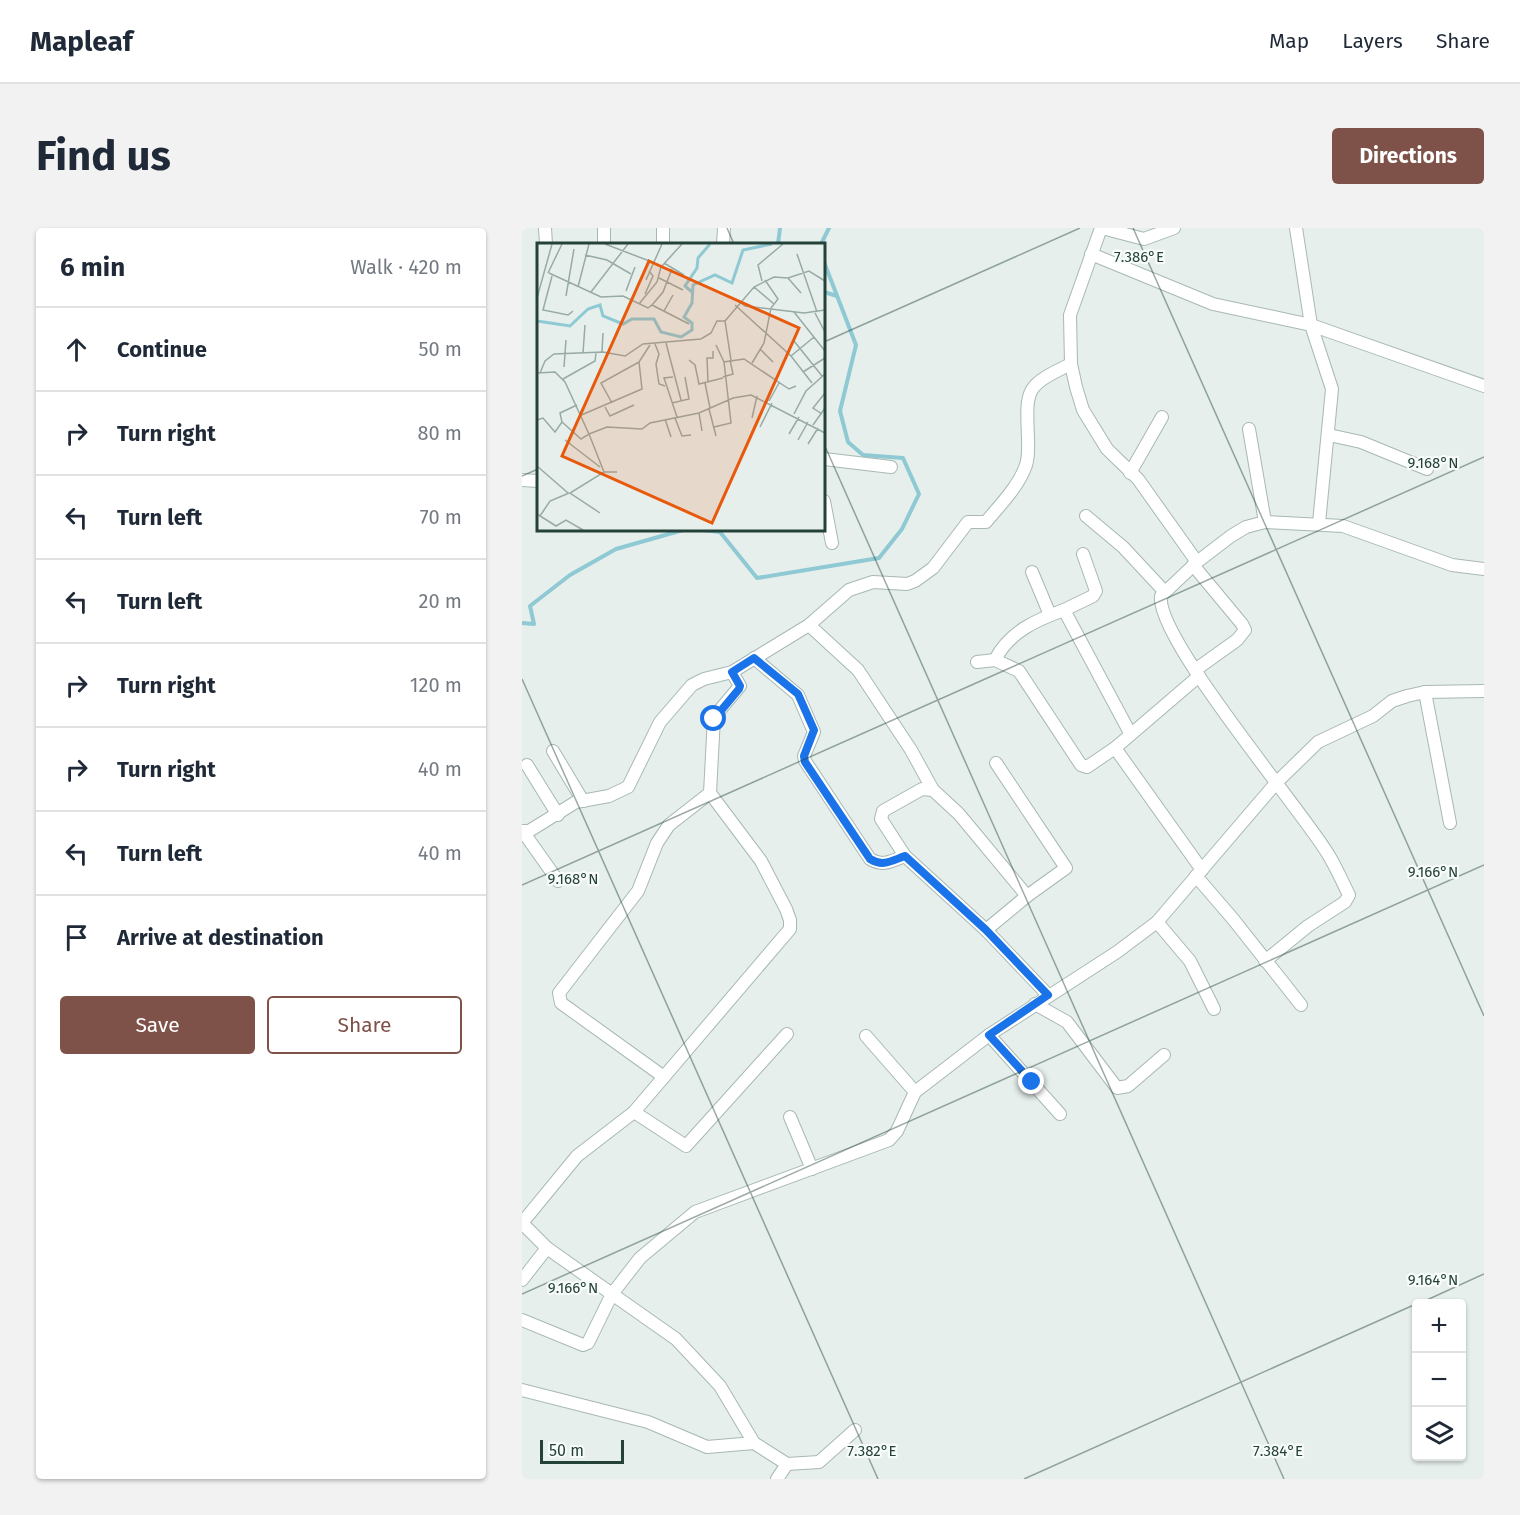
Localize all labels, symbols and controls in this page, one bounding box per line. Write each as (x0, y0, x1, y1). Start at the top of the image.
text: Mapleaf (30, 25, 133, 58)
text: Map (1269, 28, 1309, 54)
text: Layers (1342, 28, 1403, 54)
text: Share (1436, 28, 1490, 54)
button: Directions (1332, 128, 1484, 184)
text: Find us (36, 131, 171, 181)
inset map (537, 243, 825, 531)
text: 7.386°E (1114, 248, 1164, 266)
text: 6 min (60, 252, 125, 283)
text: Walk · 420 m (350, 255, 462, 279)
icon: ahead (60, 333, 93, 366)
text: Continue (117, 336, 207, 363)
text: 50 m (418, 337, 462, 361)
icon: right (60, 417, 93, 450)
text: Turn right (117, 420, 216, 447)
text: 80 m (417, 421, 462, 445)
text: 9.168°N (1408, 454, 1458, 472)
icon: left (60, 501, 93, 534)
text: Turn left (117, 504, 202, 531)
text: 70 m (420, 505, 462, 529)
icon: left (60, 585, 93, 618)
text: Turn left (117, 588, 202, 615)
text: 20 m (419, 589, 462, 613)
icon: right (60, 669, 93, 702)
text: Turn right (117, 672, 216, 699)
text: 120 m (410, 673, 462, 697)
route start (700, 705, 726, 731)
icon: right (60, 753, 93, 786)
text: Turn right (117, 756, 216, 783)
text: 40 m (418, 757, 462, 781)
icon: left (60, 837, 93, 870)
text: Turn left (117, 840, 202, 867)
text: 40 m (418, 841, 462, 865)
text: 9.166°N (1408, 863, 1458, 881)
text: 9.168°N (548, 870, 598, 888)
icon: arrive (60, 921, 93, 954)
text: Arrive at destination (117, 924, 324, 951)
button: Save (60, 996, 255, 1054)
button: Share (267, 996, 462, 1054)
route end (1018, 1068, 1044, 1094)
text: 9.164°N (1408, 1271, 1458, 1289)
text: 9.166°N (548, 1279, 598, 1297)
map controls (1412, 1299, 1466, 1461)
button: + (1412, 1299, 1466, 1353)
button: − (1412, 1353, 1466, 1407)
button: layers (1412, 1407, 1466, 1461)
scale bar (540, 1437, 624, 1464)
text: 50 m (549, 1441, 584, 1460)
text: 7.382°E (847, 1442, 897, 1460)
text: 7.384°E (1253, 1442, 1303, 1460)

